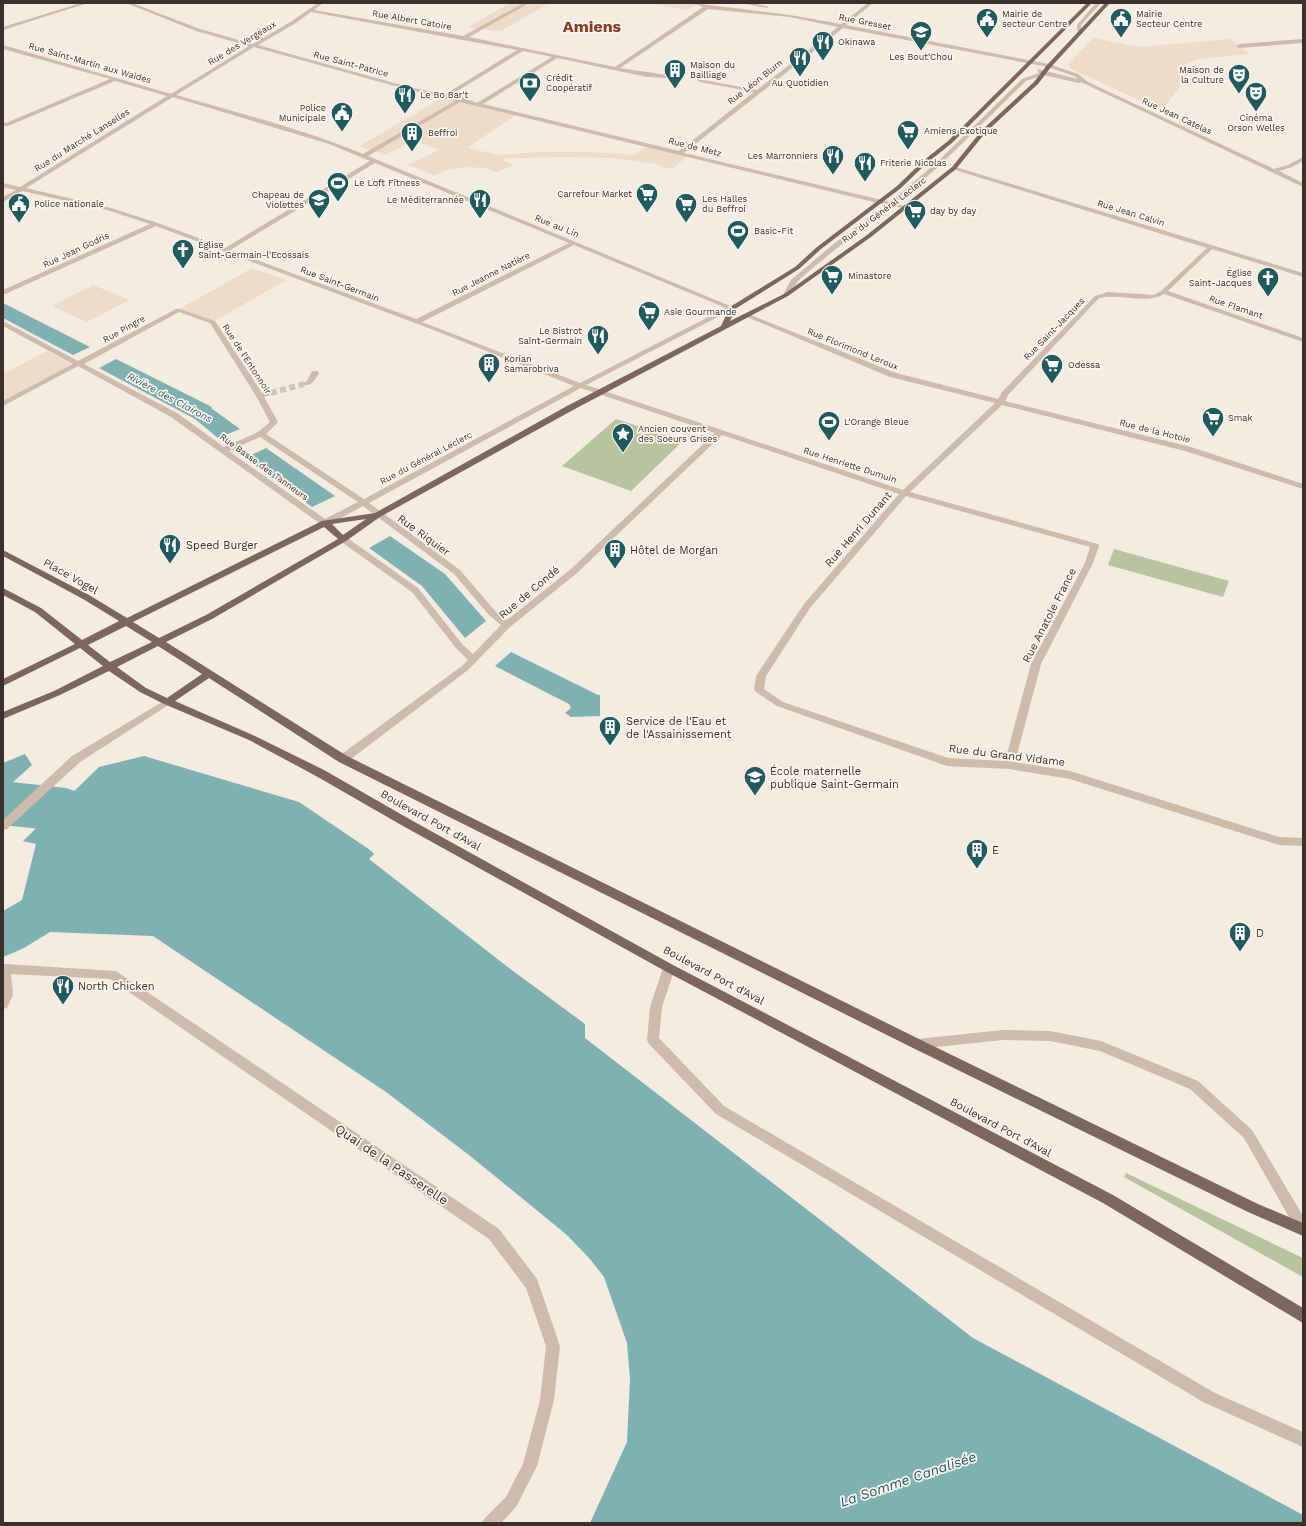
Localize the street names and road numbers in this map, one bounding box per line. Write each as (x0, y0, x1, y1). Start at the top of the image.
street label: Rue Albert Catoire (371, 8, 453, 32)
street label: Rue Gresset (838, 12, 892, 32)
street label: Rue des Vergeaux (206, 19, 278, 67)
street label: Rue Saint-Martin aux Waides (28, 41, 153, 85)
street label: Rue Saint-Patrice (312, 49, 390, 79)
street label: Rue Léon Blum (726, 57, 784, 107)
street label: Rue Jean Catelas (1140, 95, 1214, 137)
street label: Rue du Marché Lanselles (32, 106, 132, 174)
street label: Rue de Metz (667, 136, 723, 159)
street label: Rue du Général Leclerc (840, 175, 928, 245)
street label: Rue Jean Calvin (1096, 198, 1166, 228)
street label: Rue au Lin (533, 213, 581, 239)
street label: Rue Jean Godris (41, 230, 111, 270)
street label: Rue Jeanne Natière (451, 250, 531, 298)
street label: Rue Saint-Germain (299, 264, 381, 304)
street label: Rue Flamant (1208, 293, 1264, 321)
street label: Rue Saint-Jacques (1022, 296, 1087, 362)
street label: Rue Pingre (101, 313, 147, 345)
street label: Rue de l'Entonnoir (221, 322, 274, 396)
street label: Rue Florimond Leroux (806, 326, 900, 372)
street label: Rue de la Hotoie (1118, 417, 1192, 445)
street label: Rue du Général Leclerc (378, 430, 474, 486)
street label: Rue Basse des Tanneurs (218, 432, 310, 503)
street label: Rue Henriette Dumuin (802, 445, 898, 485)
street label: Rue Henri Dunant (822, 489, 895, 570)
street label: Rue Riquier (395, 512, 453, 559)
street label: Place Vogel (41, 556, 101, 597)
street label: Rue de Condé (496, 563, 562, 622)
street label: Rue Anatole France (1020, 566, 1079, 665)
street label: Rue du Grand Vidame (948, 742, 1066, 769)
street label: Boulevard Port d'Aval (378, 787, 484, 854)
street label: Boulevard Port d'Aval (661, 943, 767, 1008)
street label: Boulevard Port d'Aval (948, 1095, 1054, 1160)
street label: Quai de la Passerelle (332, 1121, 451, 1208)

